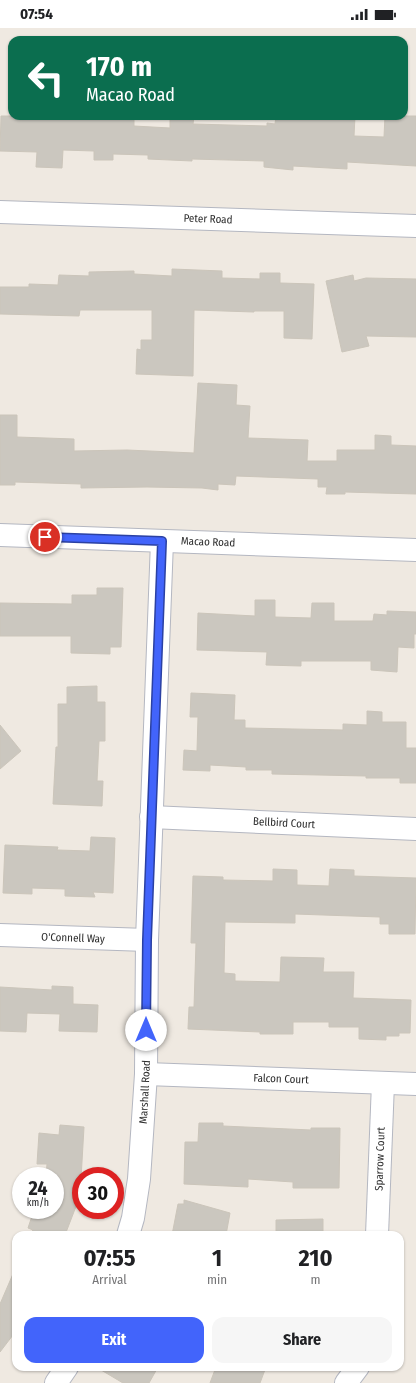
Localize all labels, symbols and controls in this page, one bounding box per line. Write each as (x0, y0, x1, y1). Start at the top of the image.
text: 07:54 (20, 5, 53, 23)
text: 170 m (86, 50, 152, 83)
icon: left (20, 52, 72, 104)
text: Macao Road (86, 84, 175, 106)
street label: Peter Road (183, 212, 233, 226)
pin (28, 520, 62, 554)
icon: arrive (34, 526, 56, 548)
street label: Macao Road (181, 535, 235, 549)
street label: Bellbird Court (253, 815, 316, 831)
street label: O'Connell Way (41, 930, 105, 946)
position arrow (125, 1009, 167, 1051)
street label: Marshall Road (137, 1060, 153, 1124)
street label: Falcon Court (253, 1072, 309, 1086)
street label: Sparrow Court (372, 1126, 388, 1191)
speed limit sign: 30 (72, 1167, 124, 1219)
text: 24 (28, 1176, 48, 1200)
text: km/h (27, 1197, 49, 1209)
text: 07:55 (83, 1244, 136, 1272)
text: 1 (212, 1244, 222, 1272)
text: 210 (299, 1244, 333, 1272)
text: Arrival (92, 1272, 127, 1287)
text: min (207, 1272, 227, 1287)
text: m (311, 1272, 321, 1287)
button: Exit (24, 1317, 204, 1363)
button: Share (212, 1317, 392, 1363)

